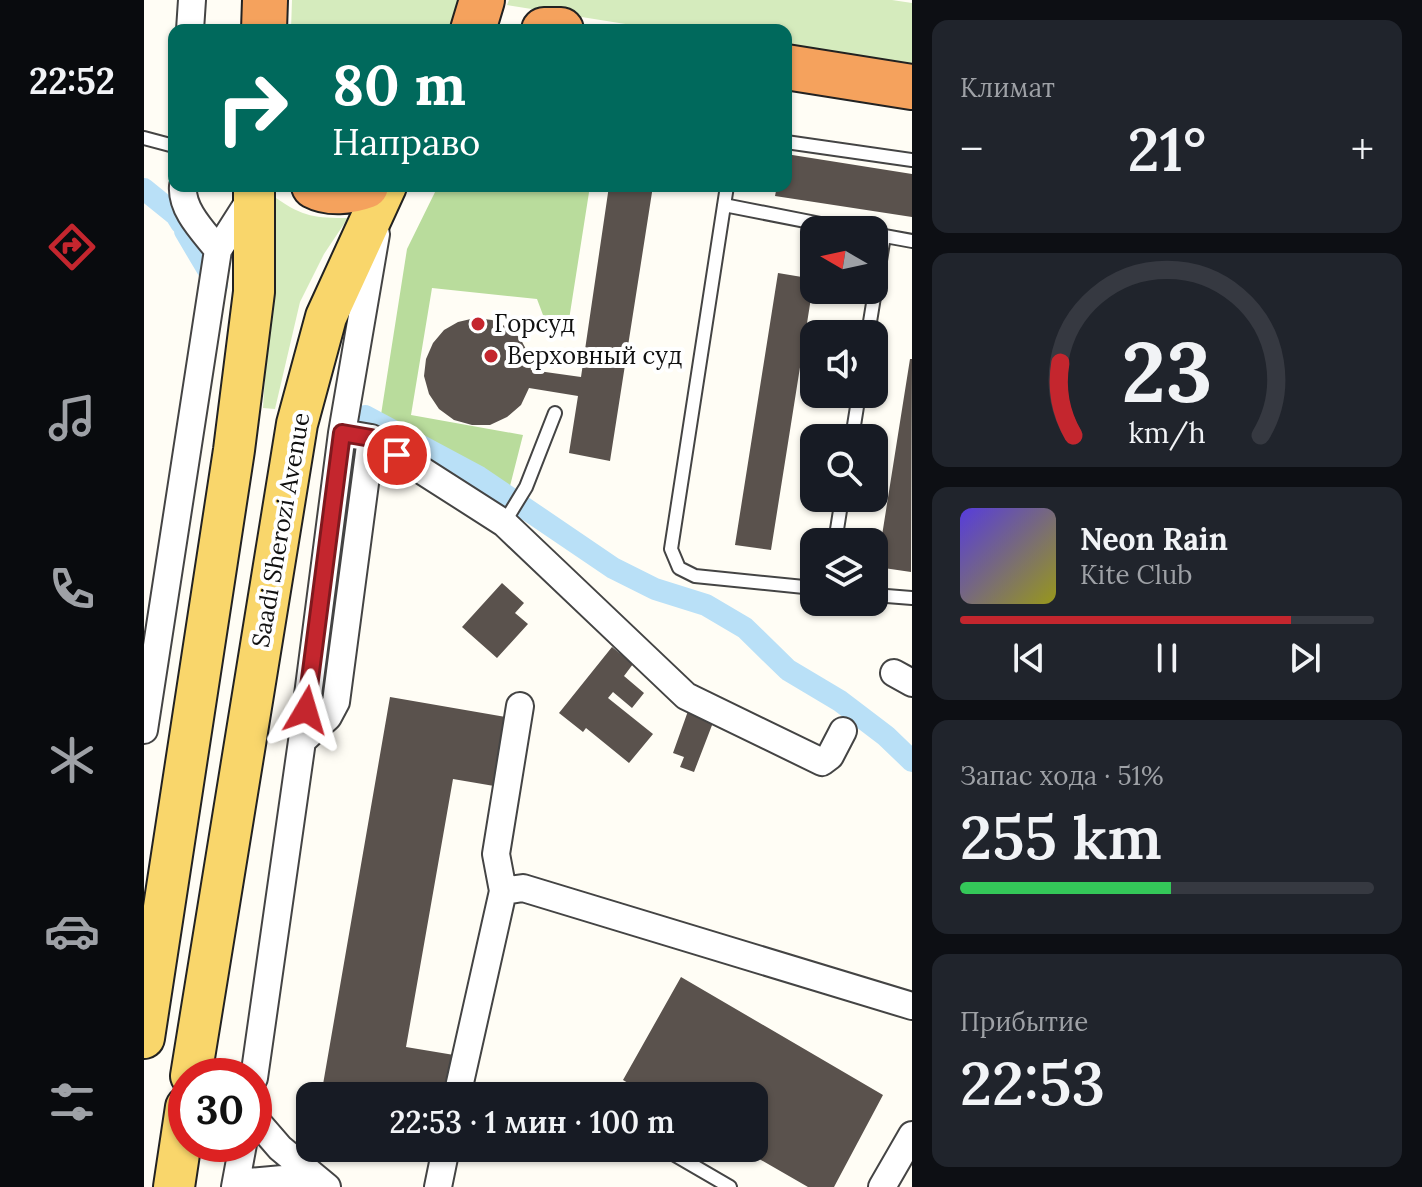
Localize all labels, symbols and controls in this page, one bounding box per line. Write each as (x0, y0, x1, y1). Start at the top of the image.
text: 80 m (332, 49, 466, 120)
icon: right (200, 56, 304, 160)
text: 22:52 (29, 58, 115, 104)
text: Климат (960, 71, 1055, 104)
text: 21° (1128, 111, 1206, 187)
text: Направо (332, 119, 480, 165)
text: − (960, 121, 983, 177)
text: + (1351, 121, 1374, 177)
north arrow (800, 216, 888, 304)
map controls (800, 216, 888, 616)
icon: directions (44, 219, 100, 275)
place label: Горсуд (494, 308, 575, 339)
marker: Горсуд (469, 315, 487, 333)
text: 23 (1122, 318, 1212, 425)
button: sound (800, 320, 888, 408)
place label: Верховный суд (507, 340, 682, 371)
marker: Верховный суд (482, 347, 500, 365)
icon: music (44, 390, 100, 446)
street label: Saadi Sherozi Avenue (245, 410, 316, 650)
text: km/h (1128, 414, 1206, 451)
pin (363, 421, 431, 489)
button: search (800, 424, 888, 512)
icon: arrive (375, 433, 419, 477)
text: Neon Rain (1080, 520, 1228, 558)
button: layers (800, 528, 888, 616)
text: Kite Club (1080, 558, 1192, 591)
icon: phone (44, 561, 100, 617)
icon: previous (1007, 636, 1051, 680)
icon: pause (1145, 636, 1189, 680)
icon: next (1283, 636, 1327, 680)
position arrow (264, 668, 348, 752)
icon: climate (44, 732, 100, 788)
text: Запас хода · 51% (960, 759, 1164, 792)
text: 255 km (960, 799, 1162, 875)
icon: car (44, 903, 100, 959)
text: Прибытие (960, 1005, 1088, 1038)
text: 22:53 (960, 1045, 1105, 1121)
speed limit sign: 30 (168, 1058, 272, 1162)
icon: filters (44, 1074, 100, 1130)
text: 22:53 · 1 мин · 100 m (390, 1103, 675, 1141)

